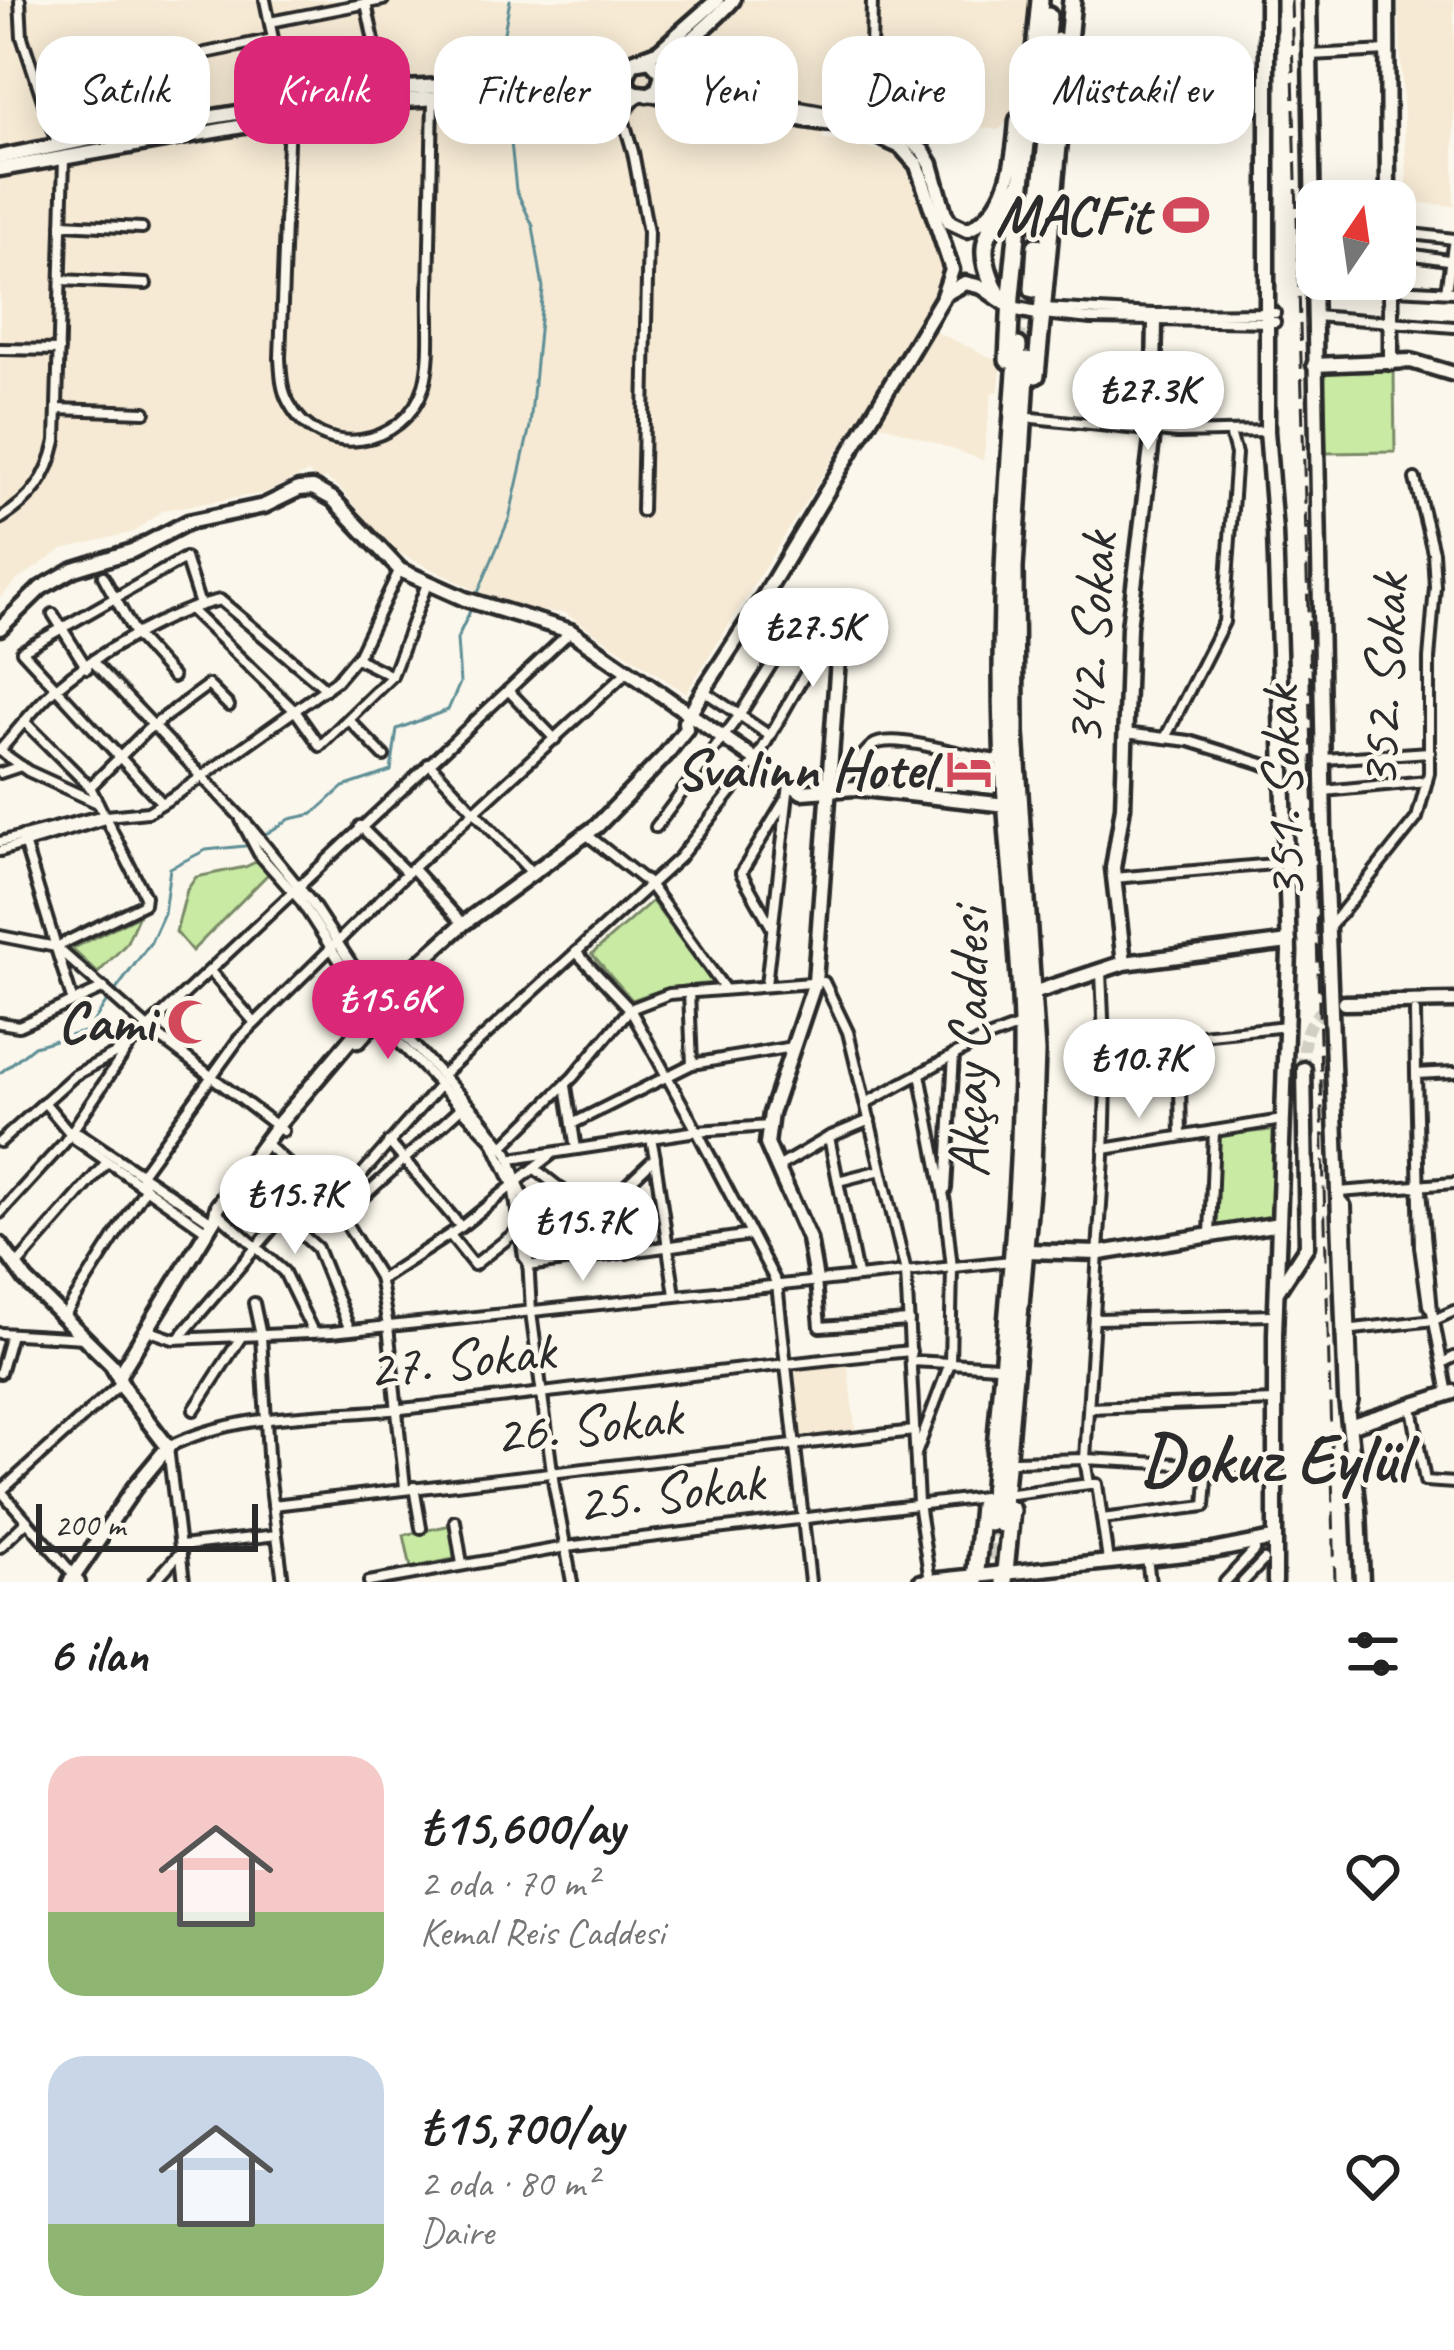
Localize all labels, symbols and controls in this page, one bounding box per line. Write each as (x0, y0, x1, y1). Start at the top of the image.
chip: Satılık (36, 36, 210, 144)
chip: Kiralık (234, 36, 410, 144)
chip: Filtreler (434, 36, 631, 144)
chip: Yeni (655, 36, 798, 144)
chip: Daire (822, 36, 985, 144)
chip: Müstakil ev (1009, 36, 1254, 144)
place label: MACFit (995, 179, 1155, 251)
north arrow (1296, 180, 1416, 300)
map controls (1296, 180, 1416, 300)
sports icon: MACFit (1161, 190, 1211, 240)
pin: ₺27.3K (1050, 351, 1246, 453)
text: ₺27.3K (1099, 365, 1197, 414)
street label: 342. Sokak (1047, 527, 1134, 748)
street label: 352. Sokak (1341, 569, 1425, 790)
pin: ₺27.5K (715, 588, 911, 690)
text: ₺27.5K (765, 602, 861, 651)
street label: 351. Sokak (1242, 682, 1322, 901)
place label: Svalinn Hotel (675, 733, 943, 805)
hotel icon: Svalinn Hotel (944, 744, 994, 794)
street label: Akçay Caddesi (933, 902, 1005, 1178)
pin: ₺15.6K (290, 960, 486, 1062)
text: ₺15.6K (339, 974, 437, 1023)
place label: Cami (58, 986, 161, 1058)
mosque icon: Cami (165, 997, 215, 1047)
pin: ₺10.7K (1041, 1019, 1237, 1121)
text: ₺10.7K (1090, 1033, 1188, 1082)
pin: ₺15.7K (197, 1155, 393, 1257)
text: ₺15.7K (247, 1169, 343, 1218)
pin: ₺15.7K (485, 1182, 681, 1284)
text: ₺15.7K (535, 1196, 631, 1245)
street label: 27. Sokak (364, 1313, 561, 1405)
street label: 26. Sokak (491, 1379, 688, 1471)
district label: Dokuz Eylül (1141, 1416, 1420, 1503)
street label: 25. Sokak (572, 1444, 771, 1539)
scale bar (36, 1498, 258, 1551)
text: 200 m (54, 1504, 125, 1546)
icon: filters (1340, 1621, 1406, 1687)
text: 6 ilan (48, 1622, 148, 1686)
text: ₺15,600/ay (420, 1795, 624, 1859)
icon: home (144, 1804, 288, 1948)
icon: heart (1340, 1843, 1406, 1909)
text: 2 oda · 70 m² (420, 1859, 597, 1908)
text: Kemal Reis Caddesi (420, 1908, 665, 1957)
text: ₺15,700/ay (420, 2095, 623, 2159)
icon: home (144, 2104, 288, 2248)
icon: heart (1340, 2143, 1406, 2209)
text: 2 oda · 80 m² (420, 2159, 597, 2208)
text: Daire (420, 2208, 494, 2257)

